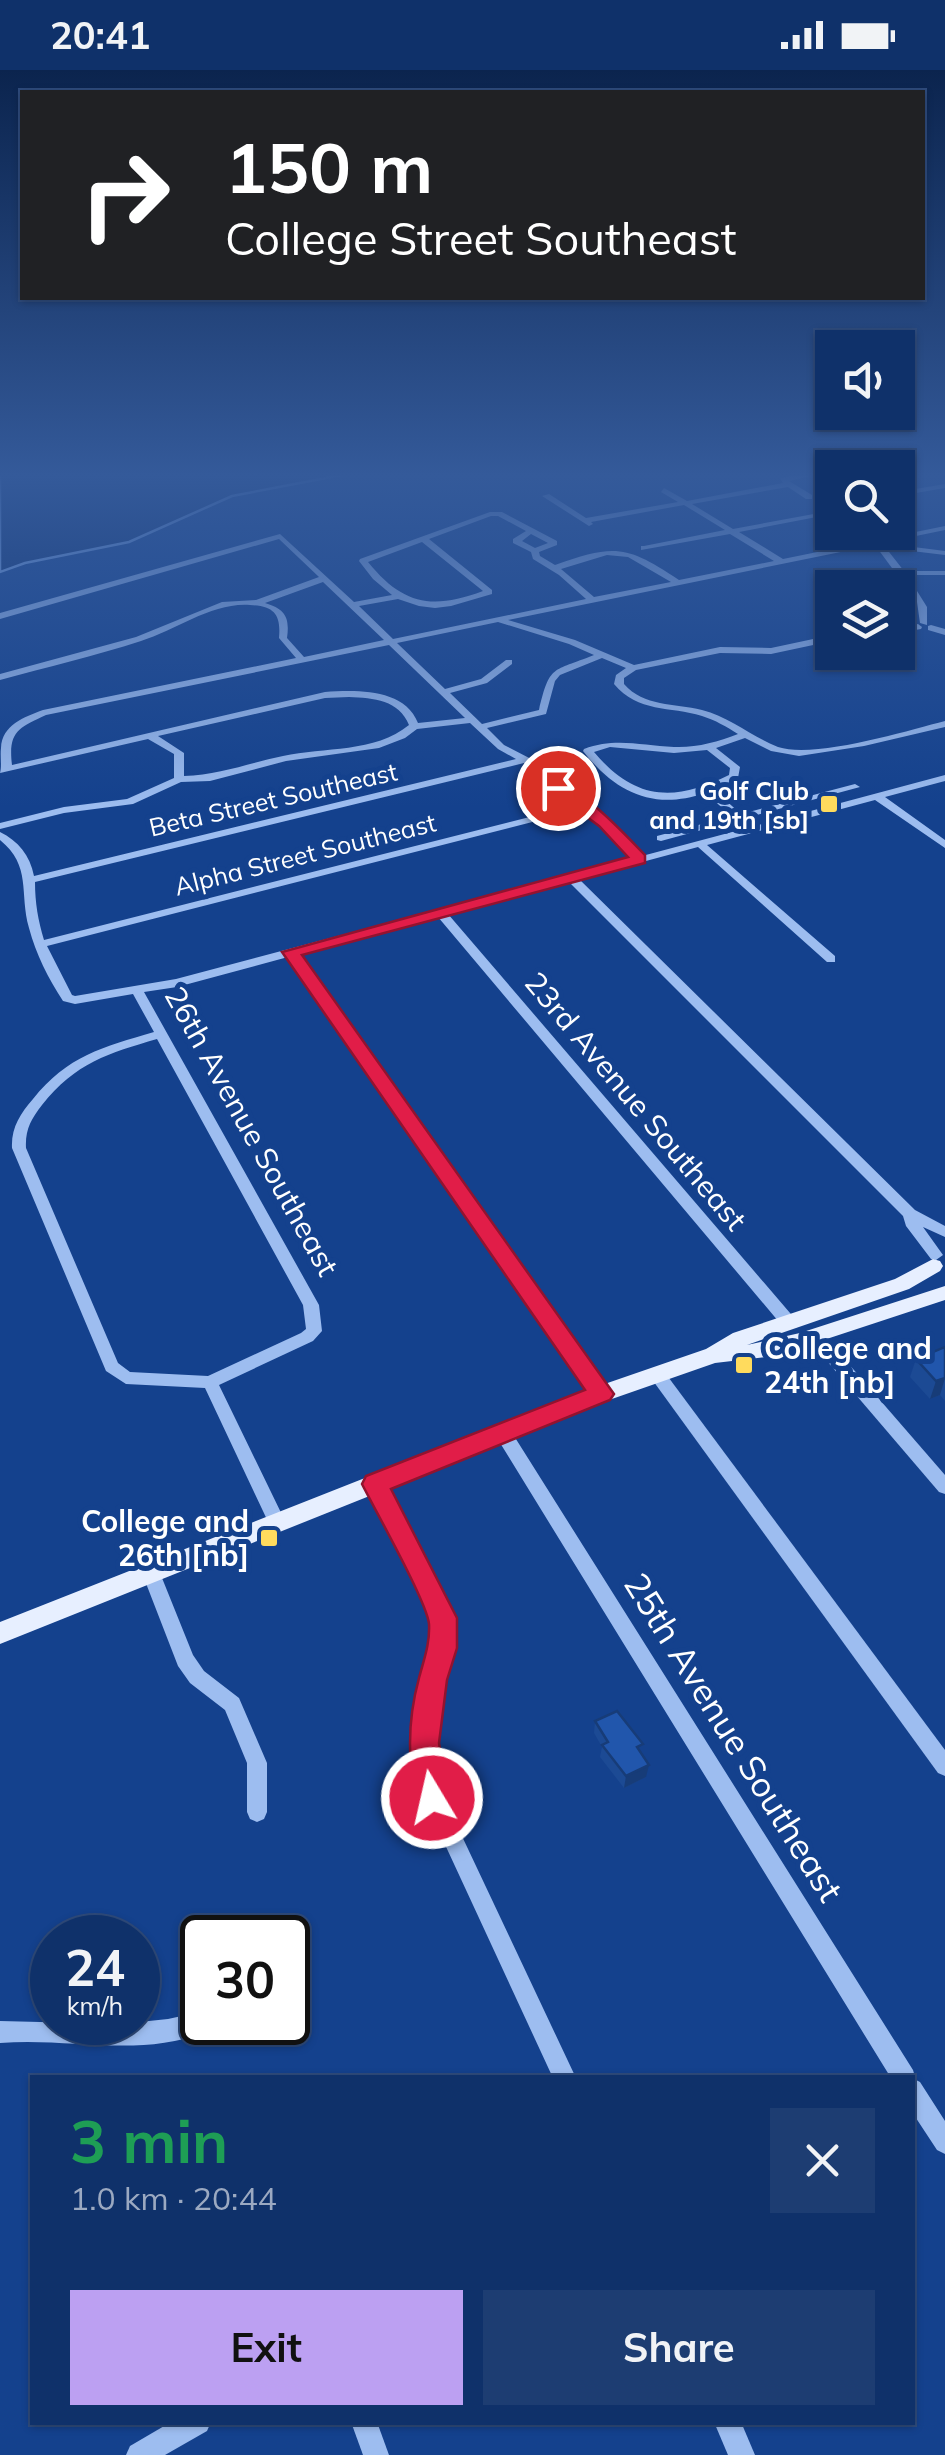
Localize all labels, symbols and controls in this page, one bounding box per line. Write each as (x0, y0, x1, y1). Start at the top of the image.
text: 20:41 (50, 11, 151, 59)
text: 150 m (225, 123, 433, 211)
icon: right (60, 130, 190, 260)
text: College Street Southeast (225, 210, 737, 266)
map controls (815, 330, 915, 670)
button: sound (815, 330, 915, 430)
button: search (815, 450, 915, 550)
button: layers (815, 570, 915, 670)
pin (516, 746, 601, 831)
street label: Beta Street Southeast (146, 755, 400, 843)
icon: arrive (531, 761, 586, 816)
place label: Golf Club and 19th [sb] (649, 775, 809, 835)
marker: Golf Club and 19th [sb] (818, 793, 840, 815)
street label: Alpha Street Southeast (171, 806, 439, 902)
street label: 23rd Avenue Southeast (517, 964, 755, 1238)
street label: 26th Avenue Southeast (157, 980, 347, 1282)
place label: College and 24th [nb] (764, 1329, 932, 1401)
marker: College and 24th [nb] (733, 1354, 755, 1376)
place label: College and 26th [nb] (81, 1502, 249, 1574)
marker: College and 26th [nb] (258, 1527, 280, 1549)
street label: 25th Avenue Southeast (615, 1565, 853, 1909)
position arrow (380, 1746, 484, 1850)
speed limit sign: 30 (180, 1915, 310, 2045)
text: 24 (65, 1936, 125, 1999)
text: km/h (67, 1990, 123, 2021)
text: 3 min (70, 2103, 228, 2178)
button: close (770, 2108, 875, 2213)
text: 1.0 km · 20:44 (70, 2178, 277, 2218)
button: Exit (70, 2290, 463, 2405)
button: Share (483, 2290, 875, 2405)

